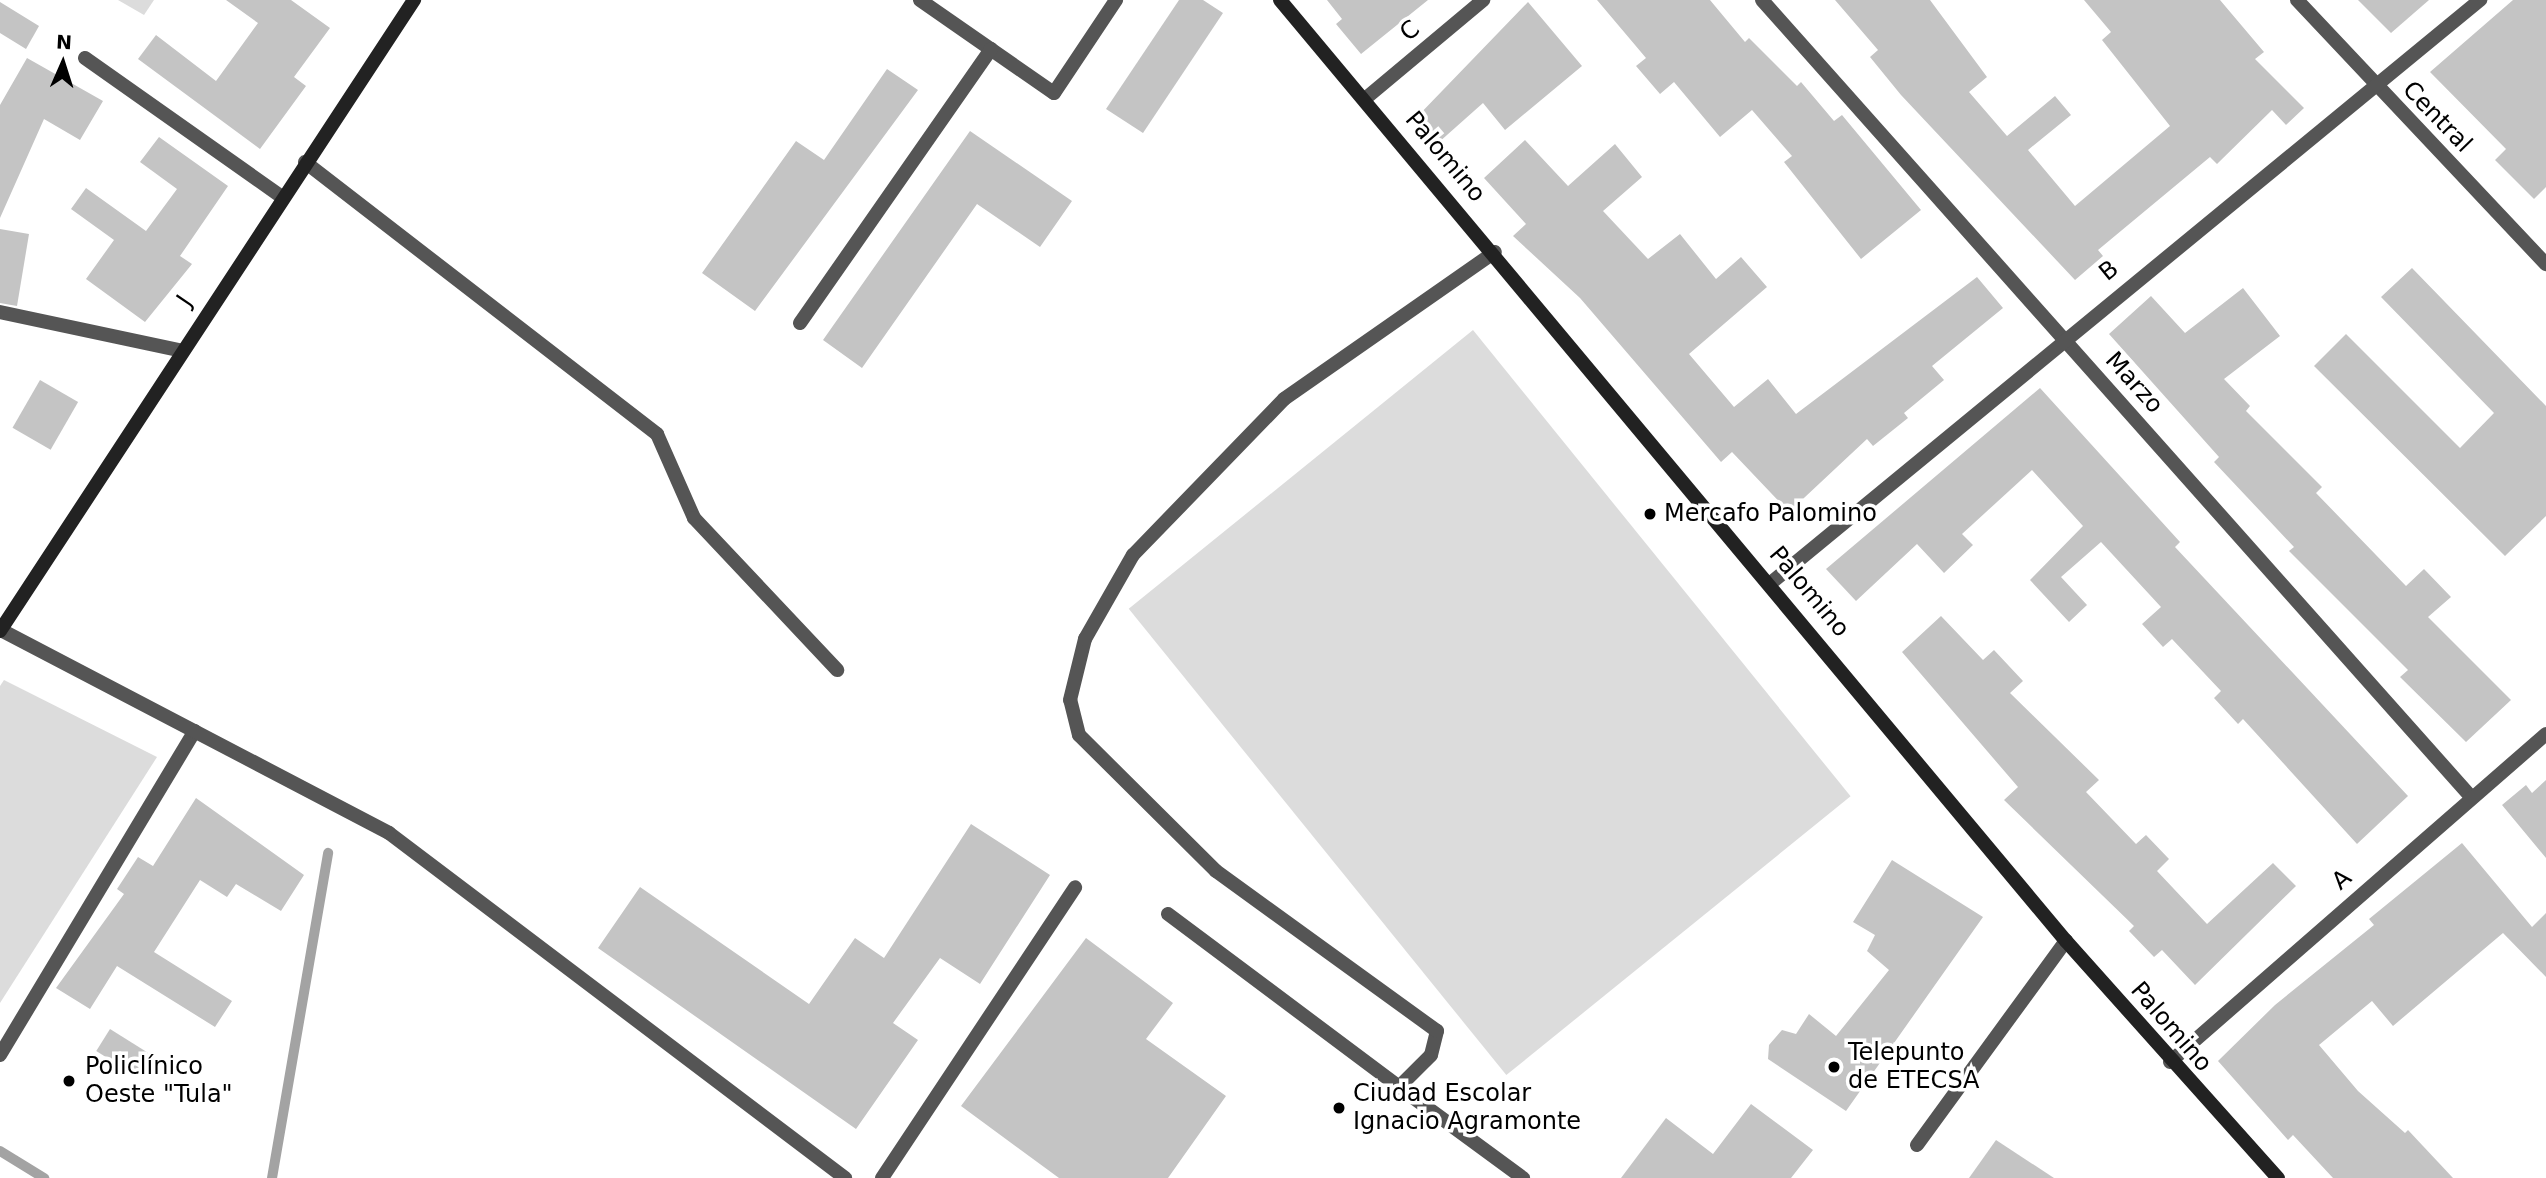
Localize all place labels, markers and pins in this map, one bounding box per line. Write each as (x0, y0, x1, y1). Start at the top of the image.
place label: Mercafo Palomino (1664, 500, 1877, 528)
marker: Mercafo Palomino (1642, 506, 1658, 522)
place label: Telepunto de ETECSA (1848, 1039, 1979, 1095)
place label: Policlínico Oeste "Tula" (85, 1053, 233, 1109)
marker: Telepunto de ETECSA (1826, 1059, 1842, 1075)
marker: Policlínico Oeste "Tula" (59, 1071, 79, 1091)
place label: Ciudad Escolar Ignacio Agramonte (1353, 1080, 1581, 1136)
marker: Ciudad Escolar Ignacio Agramonte (1331, 1100, 1347, 1116)

